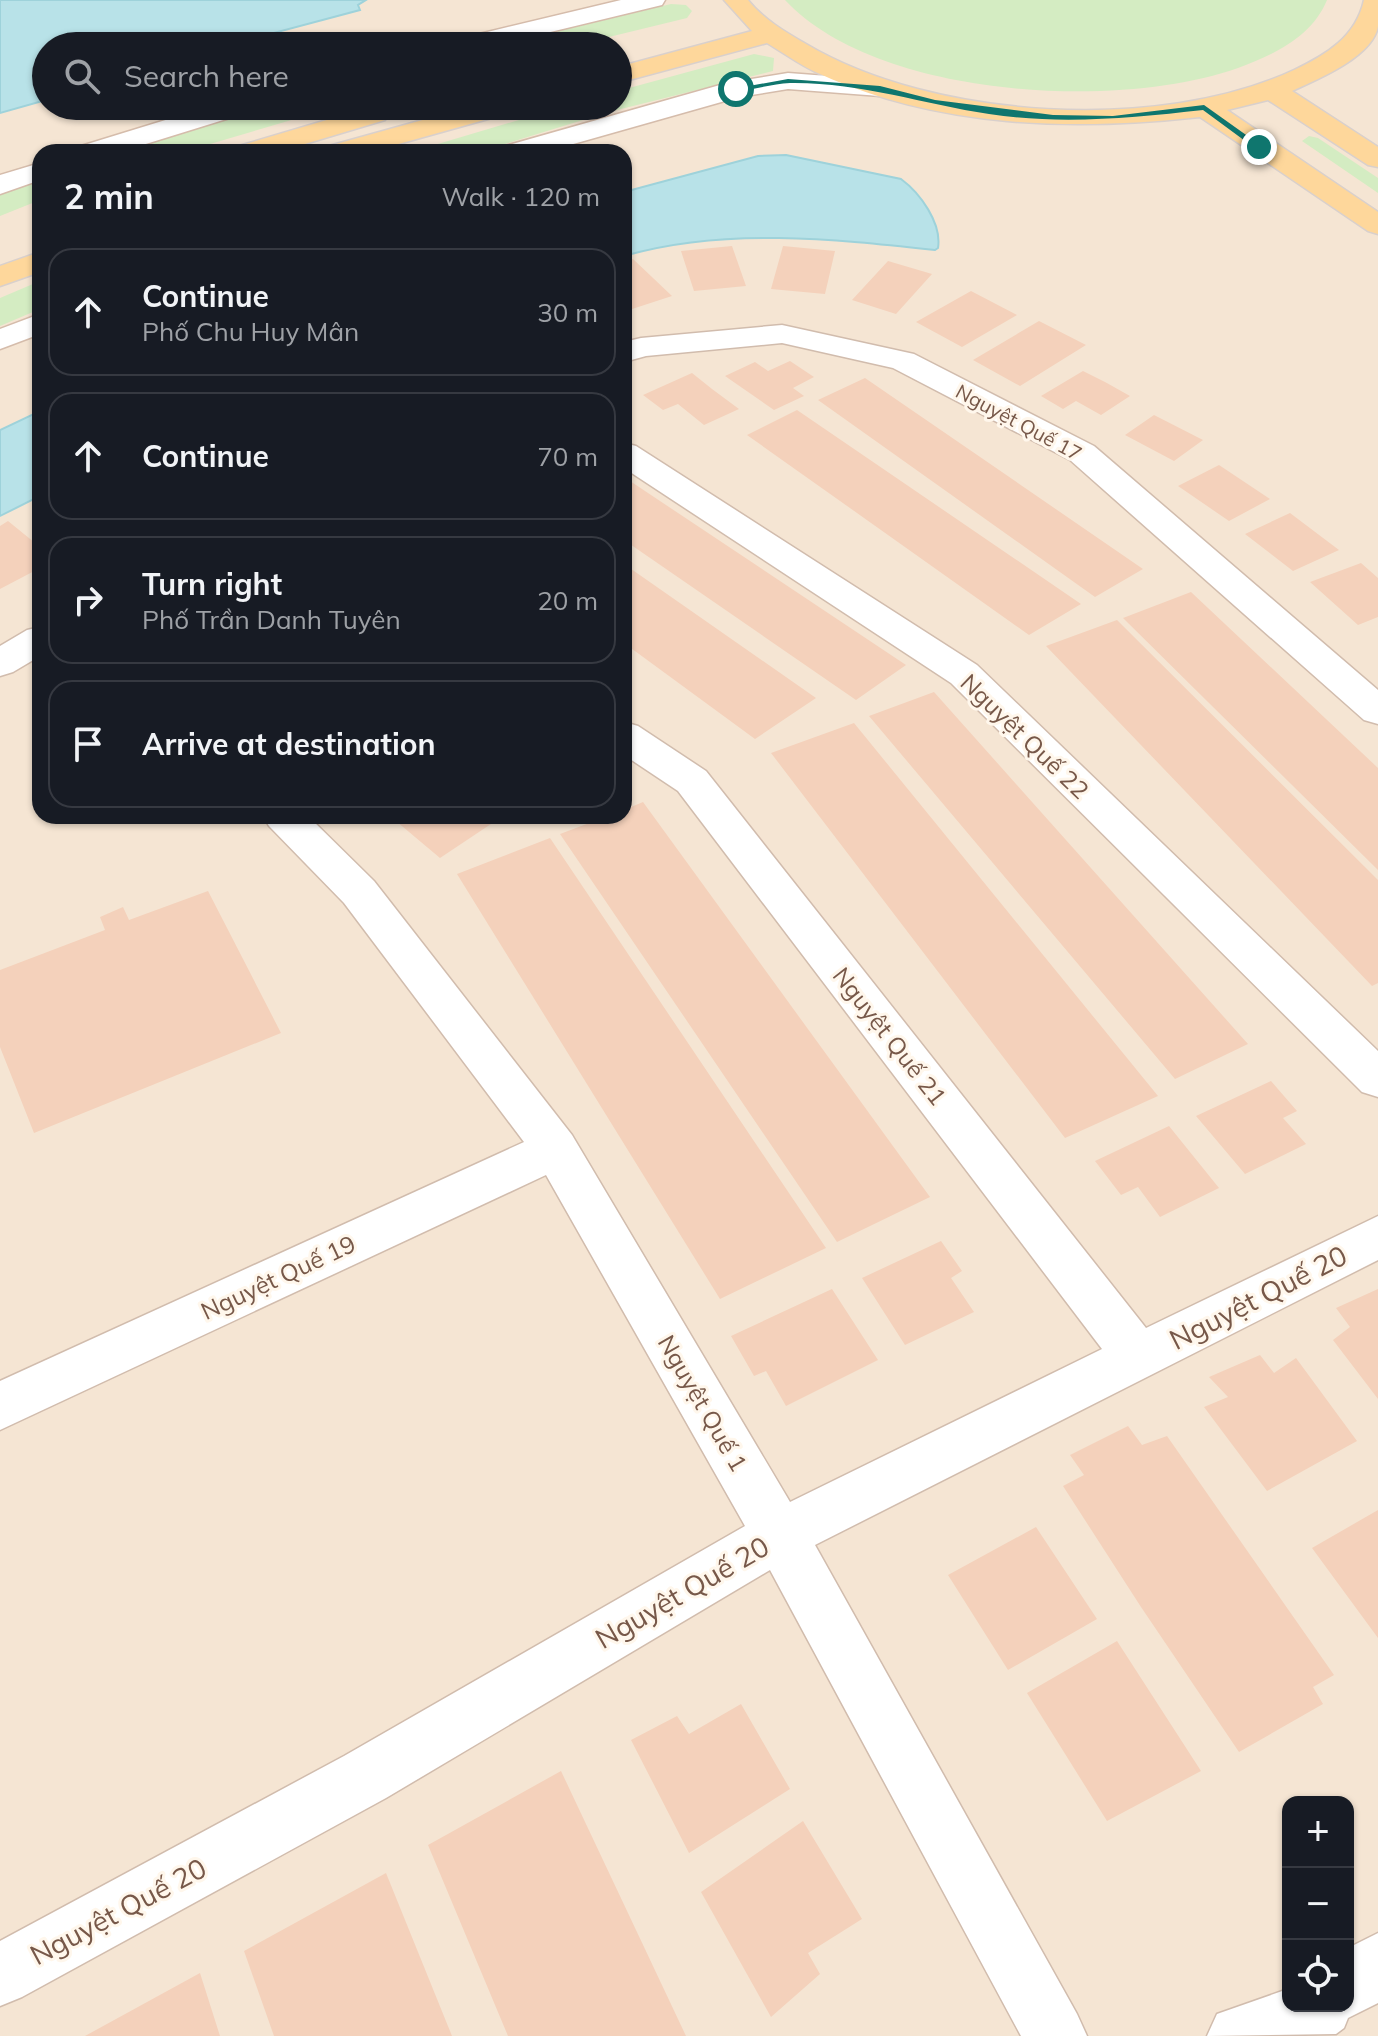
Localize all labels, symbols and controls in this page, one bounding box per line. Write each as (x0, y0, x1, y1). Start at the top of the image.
search box (32, 32, 632, 120)
icon: search (60, 54, 104, 98)
text: Search here (124, 57, 289, 95)
route start (718, 71, 754, 107)
route end (1241, 129, 1277, 165)
text: 2 min (64, 175, 154, 218)
text: Walk · 120 m (441, 180, 600, 213)
text: Continue (142, 277, 269, 315)
icon: ahead (66, 290, 110, 334)
text: 30 m (537, 296, 598, 329)
text: Phố Chu Huy Mân (142, 315, 359, 348)
street label: Nguyệt Quế 17 (952, 378, 1086, 466)
icon: ahead (66, 434, 110, 478)
text: Continue (142, 437, 269, 475)
text: 70 m (537, 440, 598, 473)
text: Turn right (142, 565, 282, 603)
icon: right (66, 578, 110, 622)
text: 20 m (537, 584, 598, 617)
text: Phố Trần Danh Tuyên (142, 603, 401, 636)
street label: Nguyệt Quế 22 (955, 667, 1095, 805)
icon: arrive (66, 722, 110, 766)
text: Arrive at destination (142, 725, 436, 763)
street label: Nguyệt Quế 21 (827, 961, 953, 1111)
street label: Nguyệt Quế 19 (196, 1228, 360, 1326)
street label: Nguyệt Quế 20 (1163, 1237, 1353, 1357)
street label: Nguyệt Quế 1 (652, 1329, 754, 1477)
street label: Nguyệt Quế 20 (589, 1528, 775, 1656)
map controls (1282, 1796, 1354, 2012)
button: + (1282, 1796, 1354, 1868)
street label: Nguyệt Quế 20 (24, 1850, 212, 1972)
button: − (1282, 1868, 1354, 1940)
button: locate (1282, 1940, 1354, 2012)

